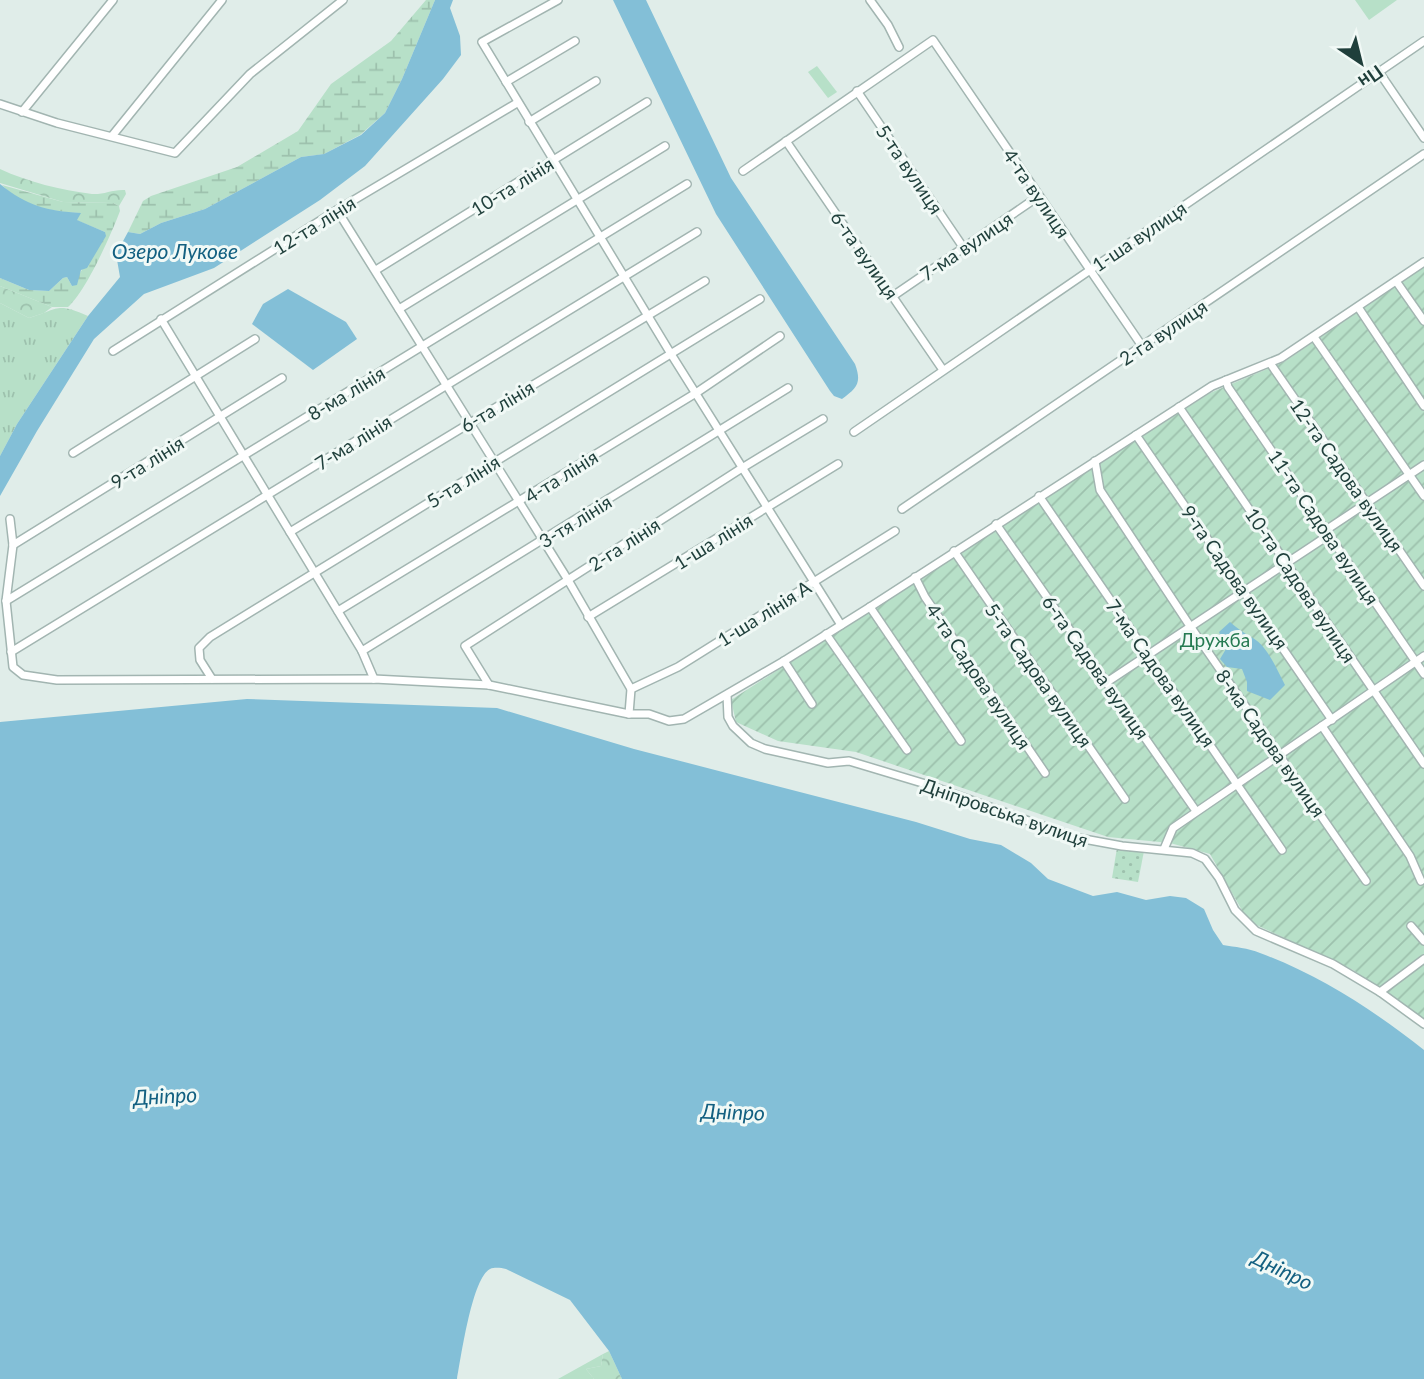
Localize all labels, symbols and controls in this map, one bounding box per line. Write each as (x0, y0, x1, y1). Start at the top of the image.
north arrow (1326, 28, 1396, 98)
text: Пн (1354, 61, 1388, 94)
street label: 5-та вулиця (872, 120, 948, 218)
street label: 4-та вулиця (999, 144, 1075, 242)
street label: 10-та лінія (467, 152, 557, 220)
street label: 12-та лінія (269, 191, 359, 259)
street label: 1-ша вулиця (1087, 196, 1191, 276)
street label: 6-та вулиця (826, 206, 904, 304)
street label: 7-ма вулиця (915, 207, 1017, 285)
water label: Озеро Лукове (112, 238, 238, 263)
street label: 2-га вулиця (1115, 294, 1211, 370)
street label: 8-ма лінія (303, 361, 389, 425)
street label: 6-та лінія (456, 375, 538, 437)
street label: 12-та Садова вулиця (1285, 394, 1409, 556)
street label: 7-ма лінія (310, 409, 396, 475)
street label: 9-та лінія (106, 431, 188, 493)
street label: 4-та лінія (520, 445, 602, 507)
street label: 11-та Садова вулиця (1264, 445, 1384, 609)
street label: 5-та лінія (422, 450, 504, 512)
street label: 3-тя лінія (534, 490, 616, 552)
street label: 9-та Садова вулиця (1177, 500, 1293, 654)
street label: 10-та Садова вулиця (1241, 503, 1361, 667)
street label: 1-ша лінія (669, 508, 757, 574)
street label: 2-га лінія (584, 512, 664, 576)
street label: 1-ша лінія А (713, 575, 815, 651)
street label: 6-та Садова вулиця (1038, 590, 1154, 744)
street label: 7-ма Садова вулиця (1101, 595, 1221, 751)
street label: 5-та Садова вулиця (981, 598, 1097, 752)
street label: 4-та Садова вулиця (922, 599, 1036, 753)
park label: Дружба (1180, 628, 1250, 651)
street label: 8-ма Садова вулиця (1211, 665, 1331, 821)
street label: Дніпровська вулиця (919, 773, 1091, 851)
water label: Дніпро (130, 1081, 198, 1109)
water label: Дніпро (699, 1097, 766, 1125)
water label: Дніпро (1247, 1243, 1317, 1294)

